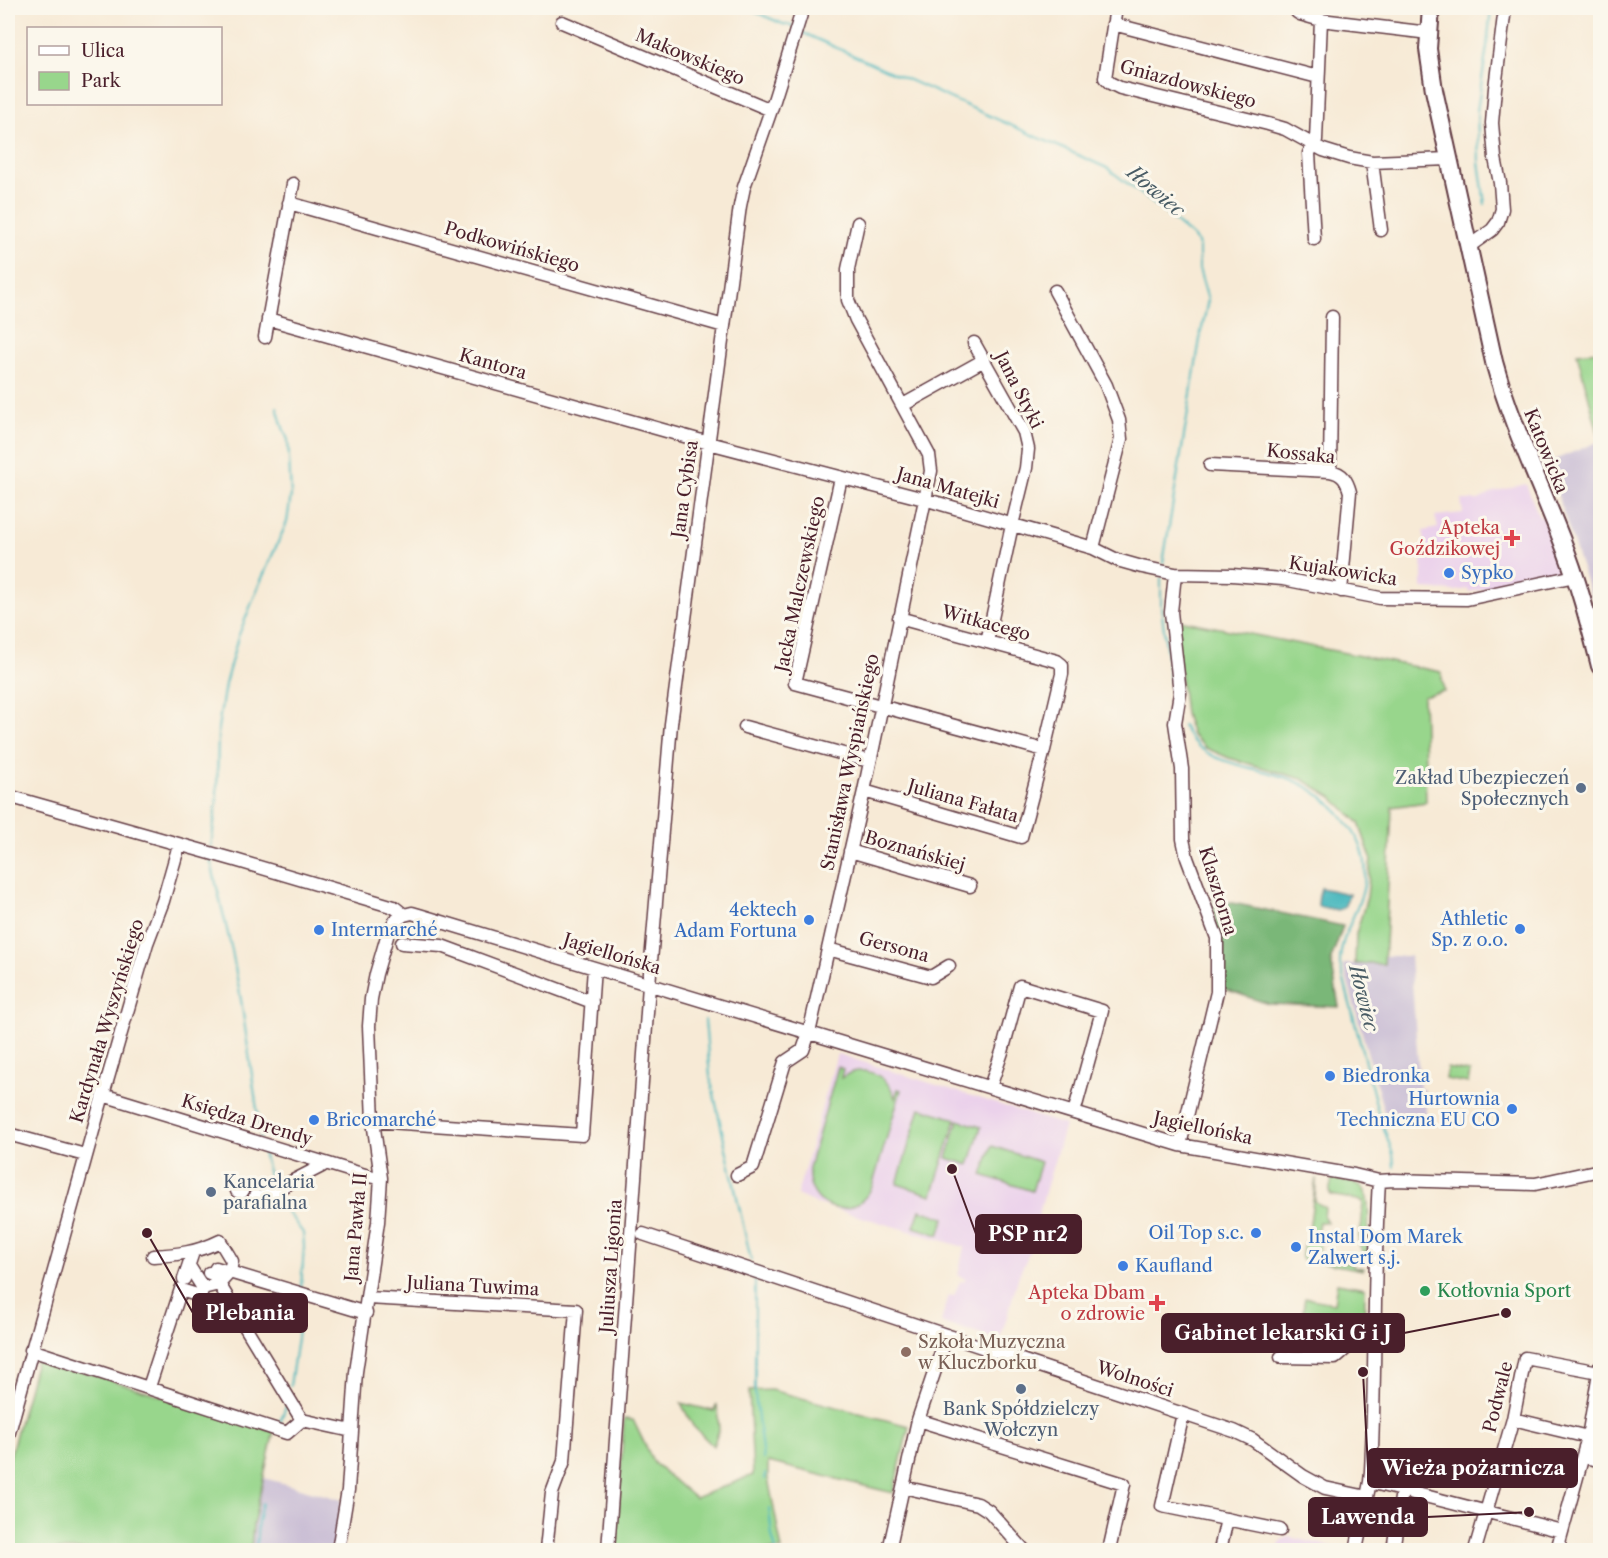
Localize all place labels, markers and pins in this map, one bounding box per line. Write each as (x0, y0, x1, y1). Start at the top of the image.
place label: Apteka Goździkowej (1390, 517, 1500, 560)
marker: Apteka Goździkowej (1505, 531, 1519, 545)
place label: Sypko (1461, 562, 1514, 584)
marker: Sypko (1442, 566, 1456, 580)
place label: Zakład Ubezpieczeń Społecznych (1395, 767, 1569, 810)
marker: Zakład Ubezpieczeń Społecznych (1574, 781, 1588, 795)
place label: 4ektech Adam Fortuna (673, 899, 797, 942)
place label: Athletic Sp. z o.o. (1431, 908, 1508, 951)
marker: 4ektech Adam Fortuna (802, 913, 816, 927)
place label: Intermarché (331, 919, 437, 941)
marker: Athletic Sp. z o.o. (1513, 922, 1527, 936)
marker: Intermarché (312, 923, 326, 937)
place label: Biedronka (1342, 1065, 1431, 1087)
marker: Biedronka (1323, 1069, 1337, 1083)
place label: Hurtownia Techniczna EU CO (1337, 1088, 1500, 1131)
marker: Hurtownia Techniczna EU CO (1505, 1102, 1519, 1116)
place label: Bricomarché (326, 1109, 436, 1131)
marker: Bricomarché (307, 1113, 321, 1127)
place label: Kancelaria parafialna (223, 1171, 315, 1214)
marker: Kancelaria parafialna (204, 1185, 218, 1199)
callout: PSP nr2 (976, 1215, 1081, 1253)
place label: Oil Top s.c. (1149, 1222, 1244, 1244)
marker: Oil Top s.c. (1249, 1226, 1263, 1240)
place label: Instal Dom Marek Zalwert s.j. (1308, 1226, 1464, 1269)
marker: Instal Dom Marek Zalwert s.j. (1289, 1240, 1303, 1254)
place label: Kaufland (1135, 1255, 1213, 1277)
marker: Kaufland (1116, 1259, 1130, 1273)
place label: Kotłovnia Sport (1437, 1280, 1572, 1302)
place label: Apteka Dbam o zdrowie (1027, 1282, 1145, 1325)
marker: Kotłovnia Sport (1418, 1284, 1432, 1298)
callout: Plebania (193, 1294, 307, 1332)
marker: Apteka Dbam o zdrowie (1150, 1296, 1164, 1310)
callout: Gabinet lekarski G i J (1162, 1314, 1404, 1352)
place label: Szkoła Muzyczna w Kluczborku (917, 1331, 1066, 1374)
marker: Szkoła Muzyczna w Kluczborku (899, 1345, 913, 1359)
marker: Bank Spółdzielczy Wołczyn (1014, 1382, 1028, 1396)
place label: Bank Spółdzielczy Wołczyn (943, 1398, 1100, 1441)
callout: Wieża pożarnicza (1368, 1449, 1577, 1487)
callout: Lawenda (1309, 1498, 1427, 1536)

